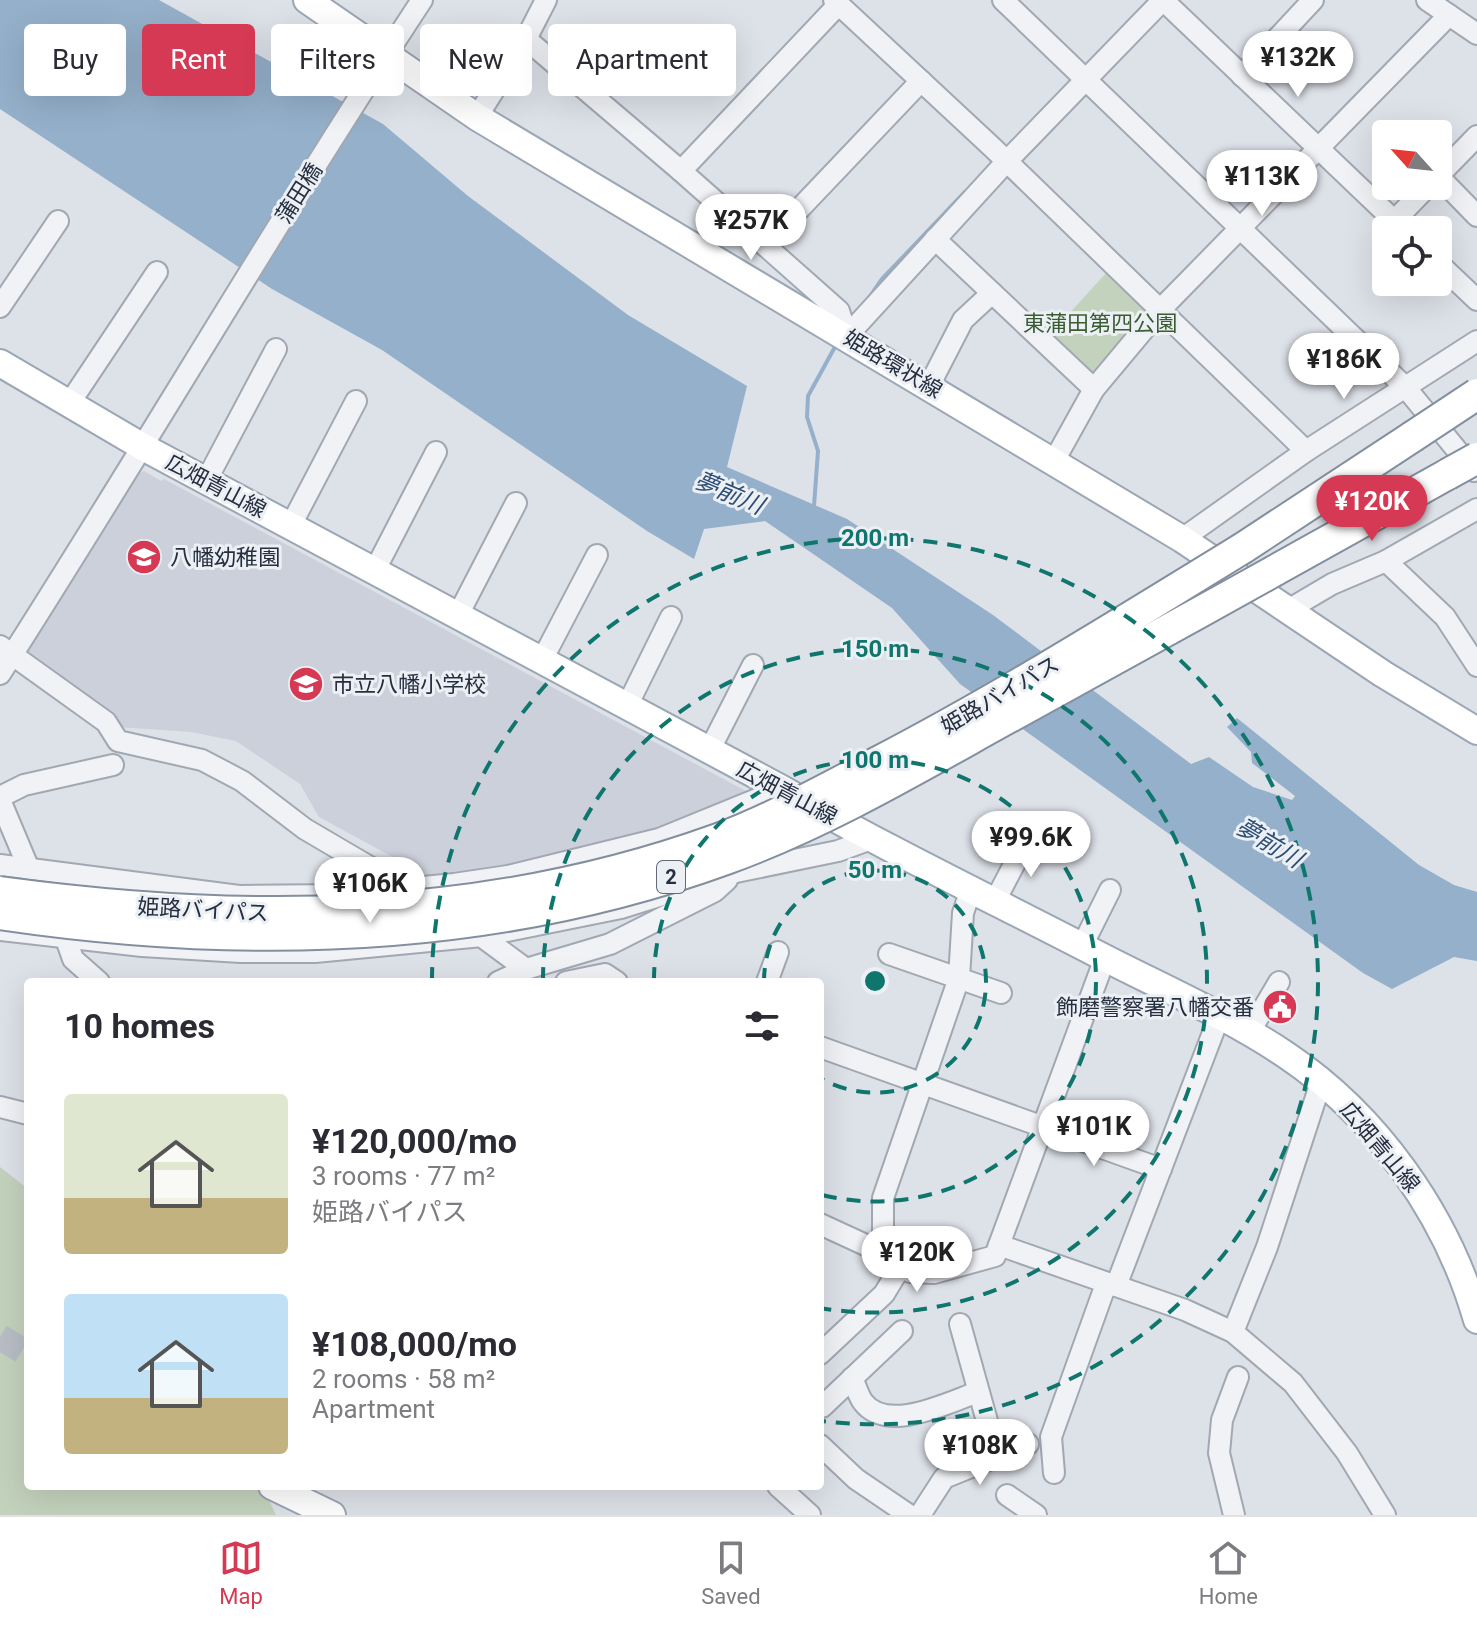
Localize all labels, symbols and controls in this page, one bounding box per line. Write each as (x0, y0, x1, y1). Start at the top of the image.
chip: Buy (24, 24, 126, 96)
chip: Rent (142, 24, 255, 96)
chip: Filters (271, 24, 404, 96)
chip: New (420, 24, 532, 96)
chip: Apartment (548, 24, 736, 96)
pin: ¥132K (1242, 31, 1354, 99)
text: ¥132K (1260, 42, 1336, 72)
north arrow (1372, 120, 1452, 200)
map controls (1372, 120, 1452, 296)
pin: ¥113K (1206, 150, 1318, 218)
street label: 蒲田橋 (271, 158, 327, 228)
text: ¥113K (1224, 161, 1300, 191)
pin: ¥257K (695, 194, 807, 262)
text: ¥257K (713, 205, 789, 235)
button: locate (1372, 216, 1452, 296)
park label: 東蒲田第四公園 (1023, 311, 1177, 336)
street label: 姫路環状線 (839, 325, 947, 403)
pin: ¥186K (1288, 333, 1400, 401)
text: ¥186K (1306, 344, 1382, 374)
street label: 広畑青山線 (162, 449, 270, 523)
water label: 夢前川 (690, 466, 770, 521)
pin: ¥120K (1316, 475, 1428, 543)
text: ¥120K (1334, 486, 1410, 516)
text: 200 m (841, 524, 909, 552)
school or university icon: 八幡幼稚園 (125, 538, 163, 576)
place label: 八幡幼稚園 (170, 545, 280, 570)
text: 150 m (841, 635, 909, 663)
street label: 姫路バイパス (937, 651, 1063, 739)
school or university icon: 市立八幡小学校 (287, 665, 325, 703)
place label: 市立八幡小学校 (332, 672, 486, 697)
text: 100 m (841, 746, 909, 774)
street label: 広畑青山線 (733, 756, 841, 830)
pin: ¥99.6K (966, 811, 1096, 879)
water label: 夢前川 (1231, 812, 1310, 875)
text: ¥99.6K (990, 822, 1072, 852)
text: 50 m (848, 856, 902, 884)
pin: ¥106K (314, 857, 426, 925)
road number: 2 (657, 861, 685, 893)
text: ¥106K (332, 868, 408, 898)
street label: 姫路バイパス (137, 894, 269, 926)
centre of rings (861, 967, 889, 995)
public building icon: 飾磨警察署八幡交番 (1261, 988, 1299, 1026)
place label: 飾磨警察署八幡交番 (1056, 995, 1254, 1020)
icon: filters (740, 1004, 784, 1048)
text: 10 homes (64, 1006, 215, 1046)
street label: 広畑青山線 (1335, 1097, 1425, 1197)
pin: ¥101K (1038, 1100, 1150, 1168)
text: ¥101K (1056, 1111, 1132, 1141)
text: ¥120,000/mo (312, 1121, 517, 1161)
icon: home (128, 1126, 224, 1222)
text: 3 rooms · 77 m² (312, 1161, 495, 1191)
text: 姫路バイパス (312, 1197, 467, 1227)
pin: ¥120K (861, 1226, 973, 1294)
text: ¥120K (879, 1237, 955, 1267)
text: ¥108,000/mo (312, 1324, 517, 1364)
icon: home (128, 1326, 224, 1422)
text: 2 rooms · 58 m² (312, 1364, 495, 1394)
text: Apartment (312, 1394, 435, 1424)
pin: ¥108K (924, 1419, 1036, 1487)
text: ¥108K (942, 1430, 1018, 1460)
tab: Map (219, 1536, 263, 1609)
tab: Saved (701, 1536, 761, 1609)
tab: Home (1199, 1536, 1258, 1609)

